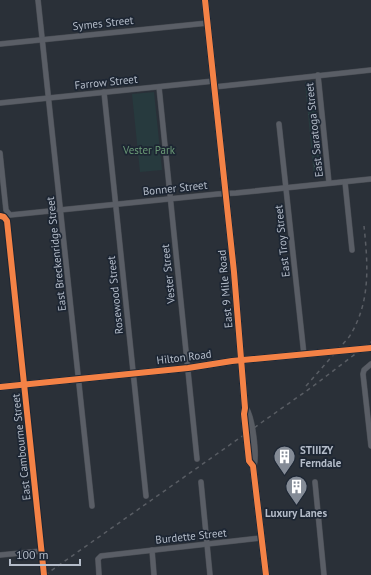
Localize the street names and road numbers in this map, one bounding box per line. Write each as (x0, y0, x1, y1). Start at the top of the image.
street label: Symes Street (72, 13, 134, 33)
street label: Farrow Street (74, 72, 138, 92)
street label: East Saratoga Street (302, 82, 326, 178)
street label: Bonner Street (142, 178, 208, 198)
street label: East Breckenridge Street (43, 196, 69, 312)
street label: East Troy Street (271, 204, 293, 278)
street label: Vester Street (158, 243, 178, 305)
street label: East 9 Mile Road (215, 249, 235, 329)
street label: Rosewood Street (104, 255, 126, 335)
street label: Hilton Road (156, 347, 212, 367)
street label: East Cambourne Street (8, 393, 34, 501)
street label: Burdette Street (155, 525, 228, 547)

